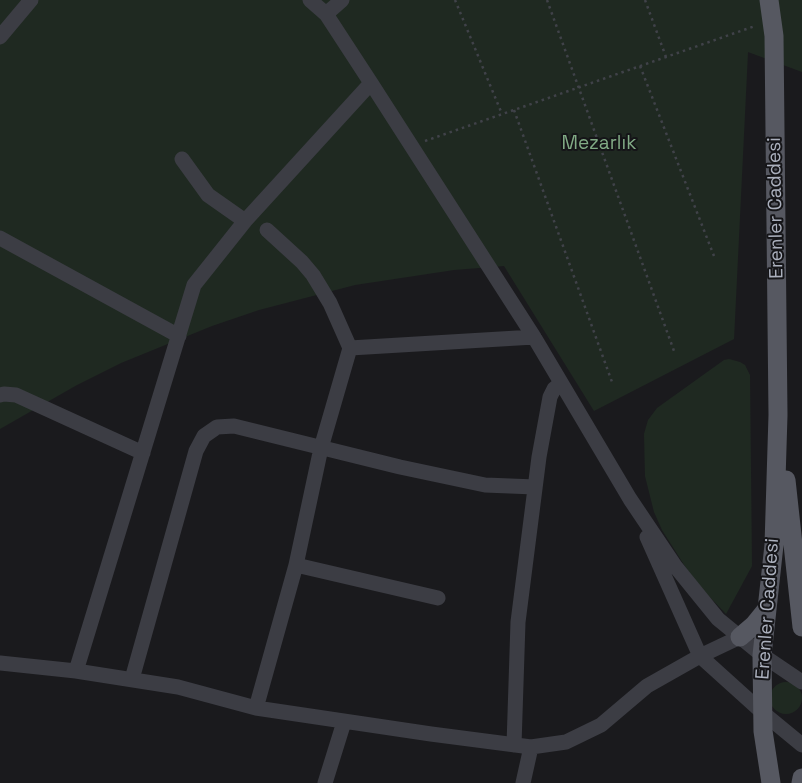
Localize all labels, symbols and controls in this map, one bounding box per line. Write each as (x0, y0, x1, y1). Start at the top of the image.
park label: Mezarlık (562, 133, 636, 155)
street label: Erenler Caddesi (763, 137, 789, 279)
street label: Erenler Caddesi (752, 538, 784, 680)

